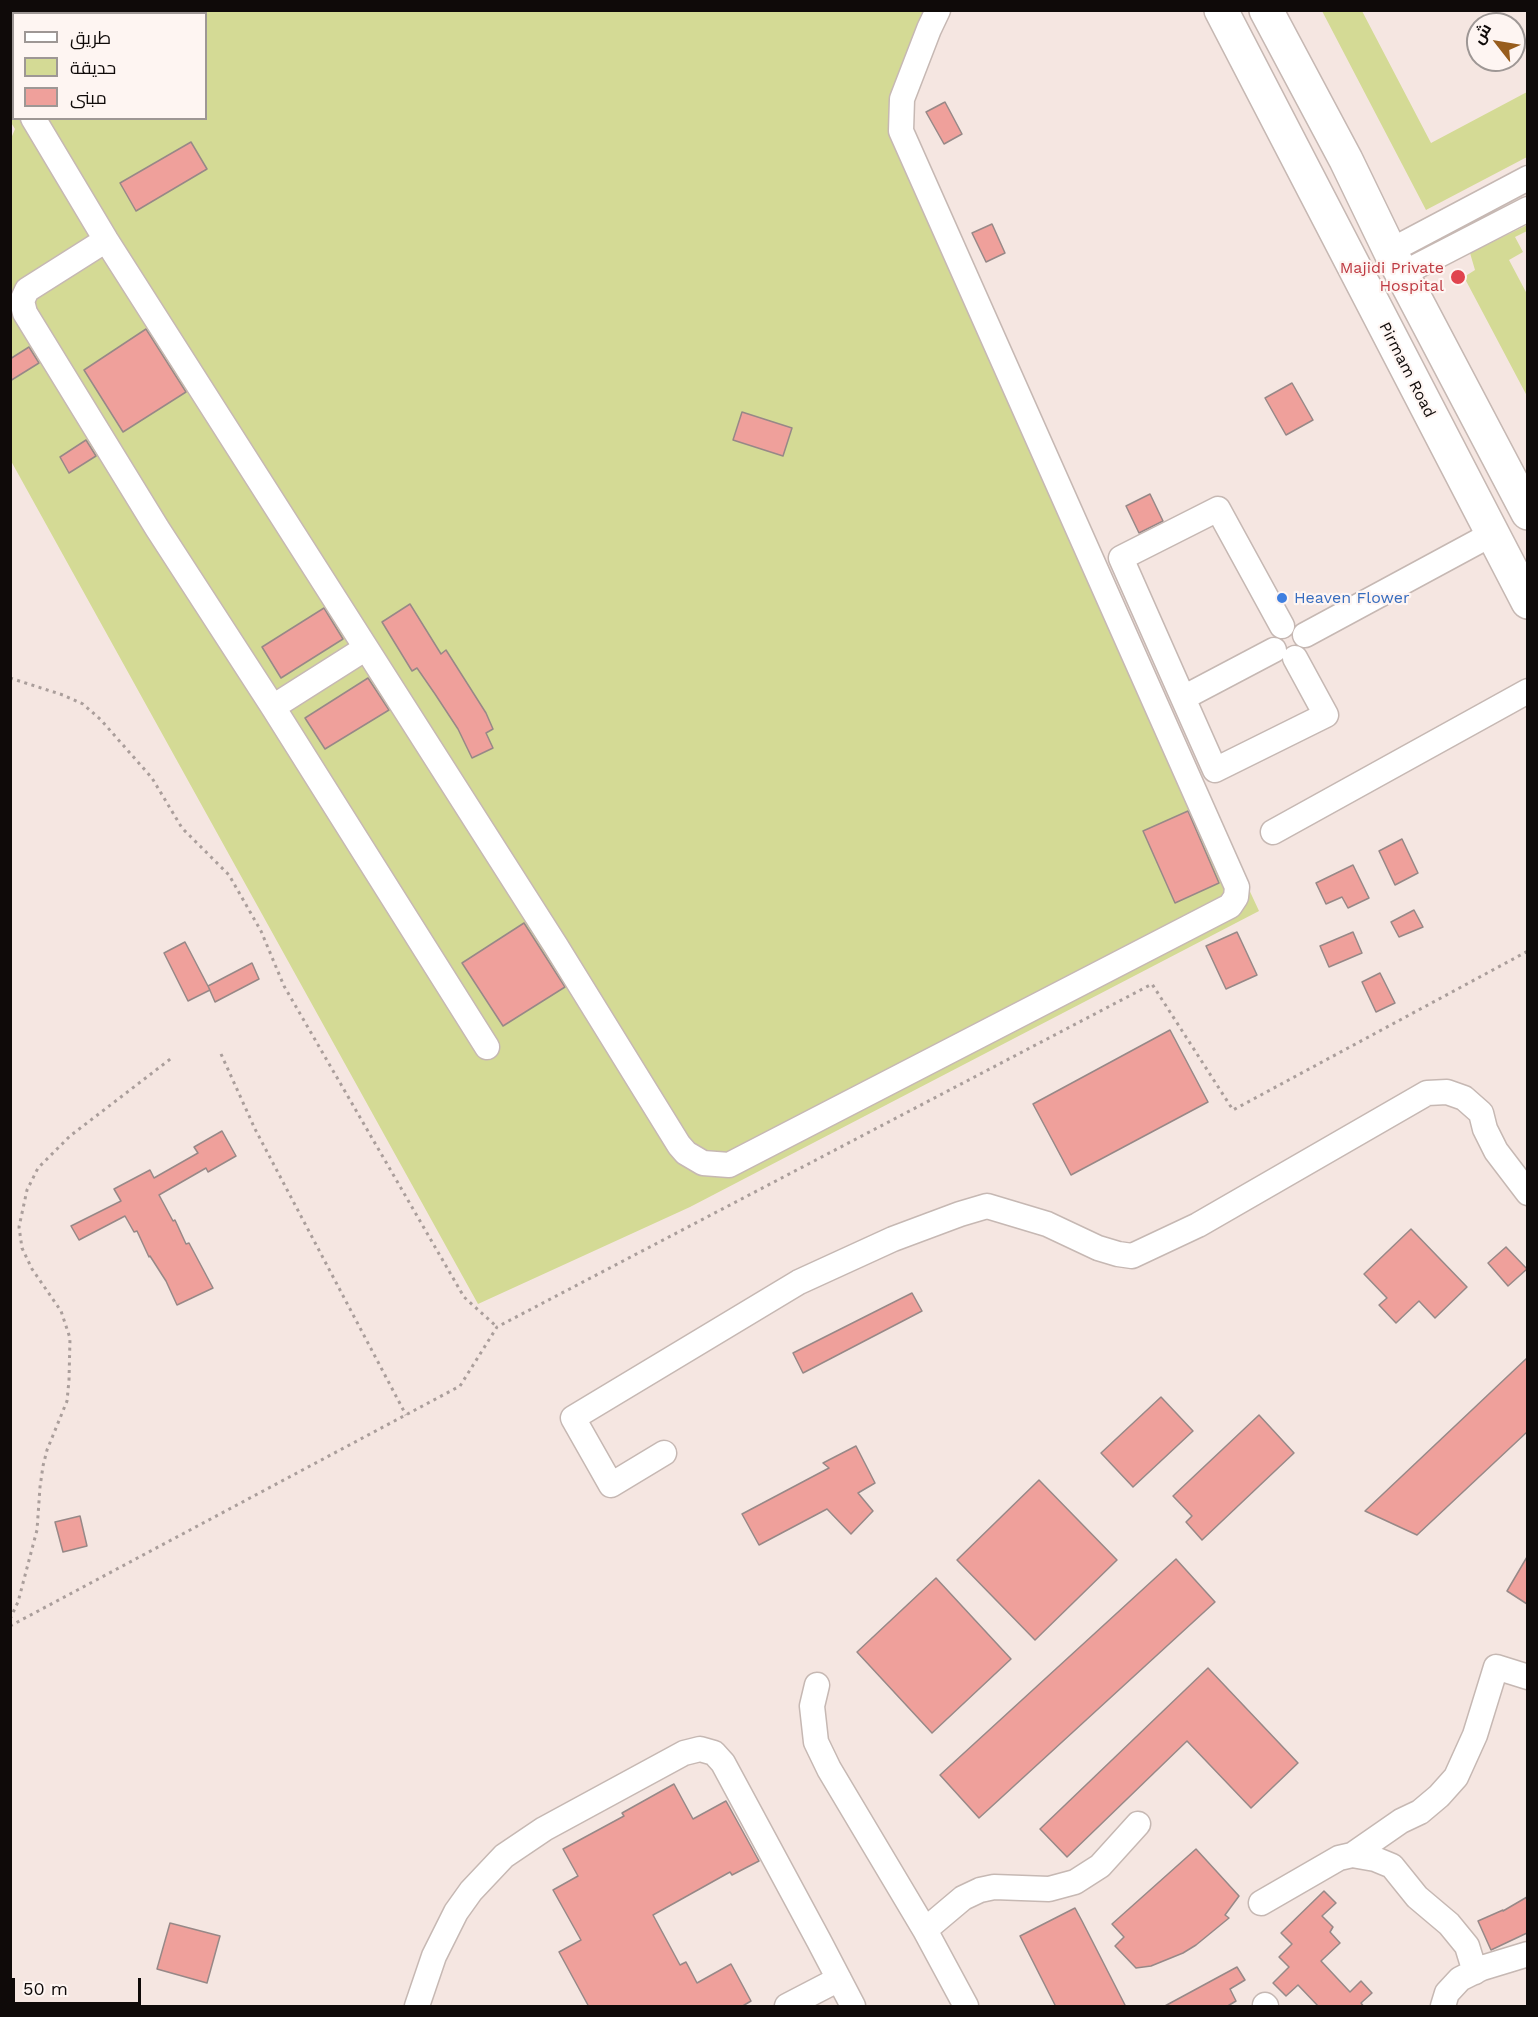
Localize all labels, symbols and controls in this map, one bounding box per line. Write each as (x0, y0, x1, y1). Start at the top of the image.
legend (12, 12, 207, 120)
north arrow (1466, 12, 1526, 72)
text: ش (1468, 20, 1495, 47)
text: طريق (70, 27, 111, 48)
text: حديقة (70, 57, 116, 78)
text: مبنى (70, 87, 107, 108)
place label: Majidi Private Hospital (1340, 258, 1444, 296)
marker: Majidi Private Hospital (1449, 268, 1467, 286)
street label: Pirmam Road (1375, 319, 1439, 421)
place label: Heaven Flower (1294, 588, 1409, 608)
marker: Heaven Flower (1275, 591, 1289, 605)
scale bar (15, 1966, 144, 2004)
text: 50 m (23, 1978, 68, 1999)

